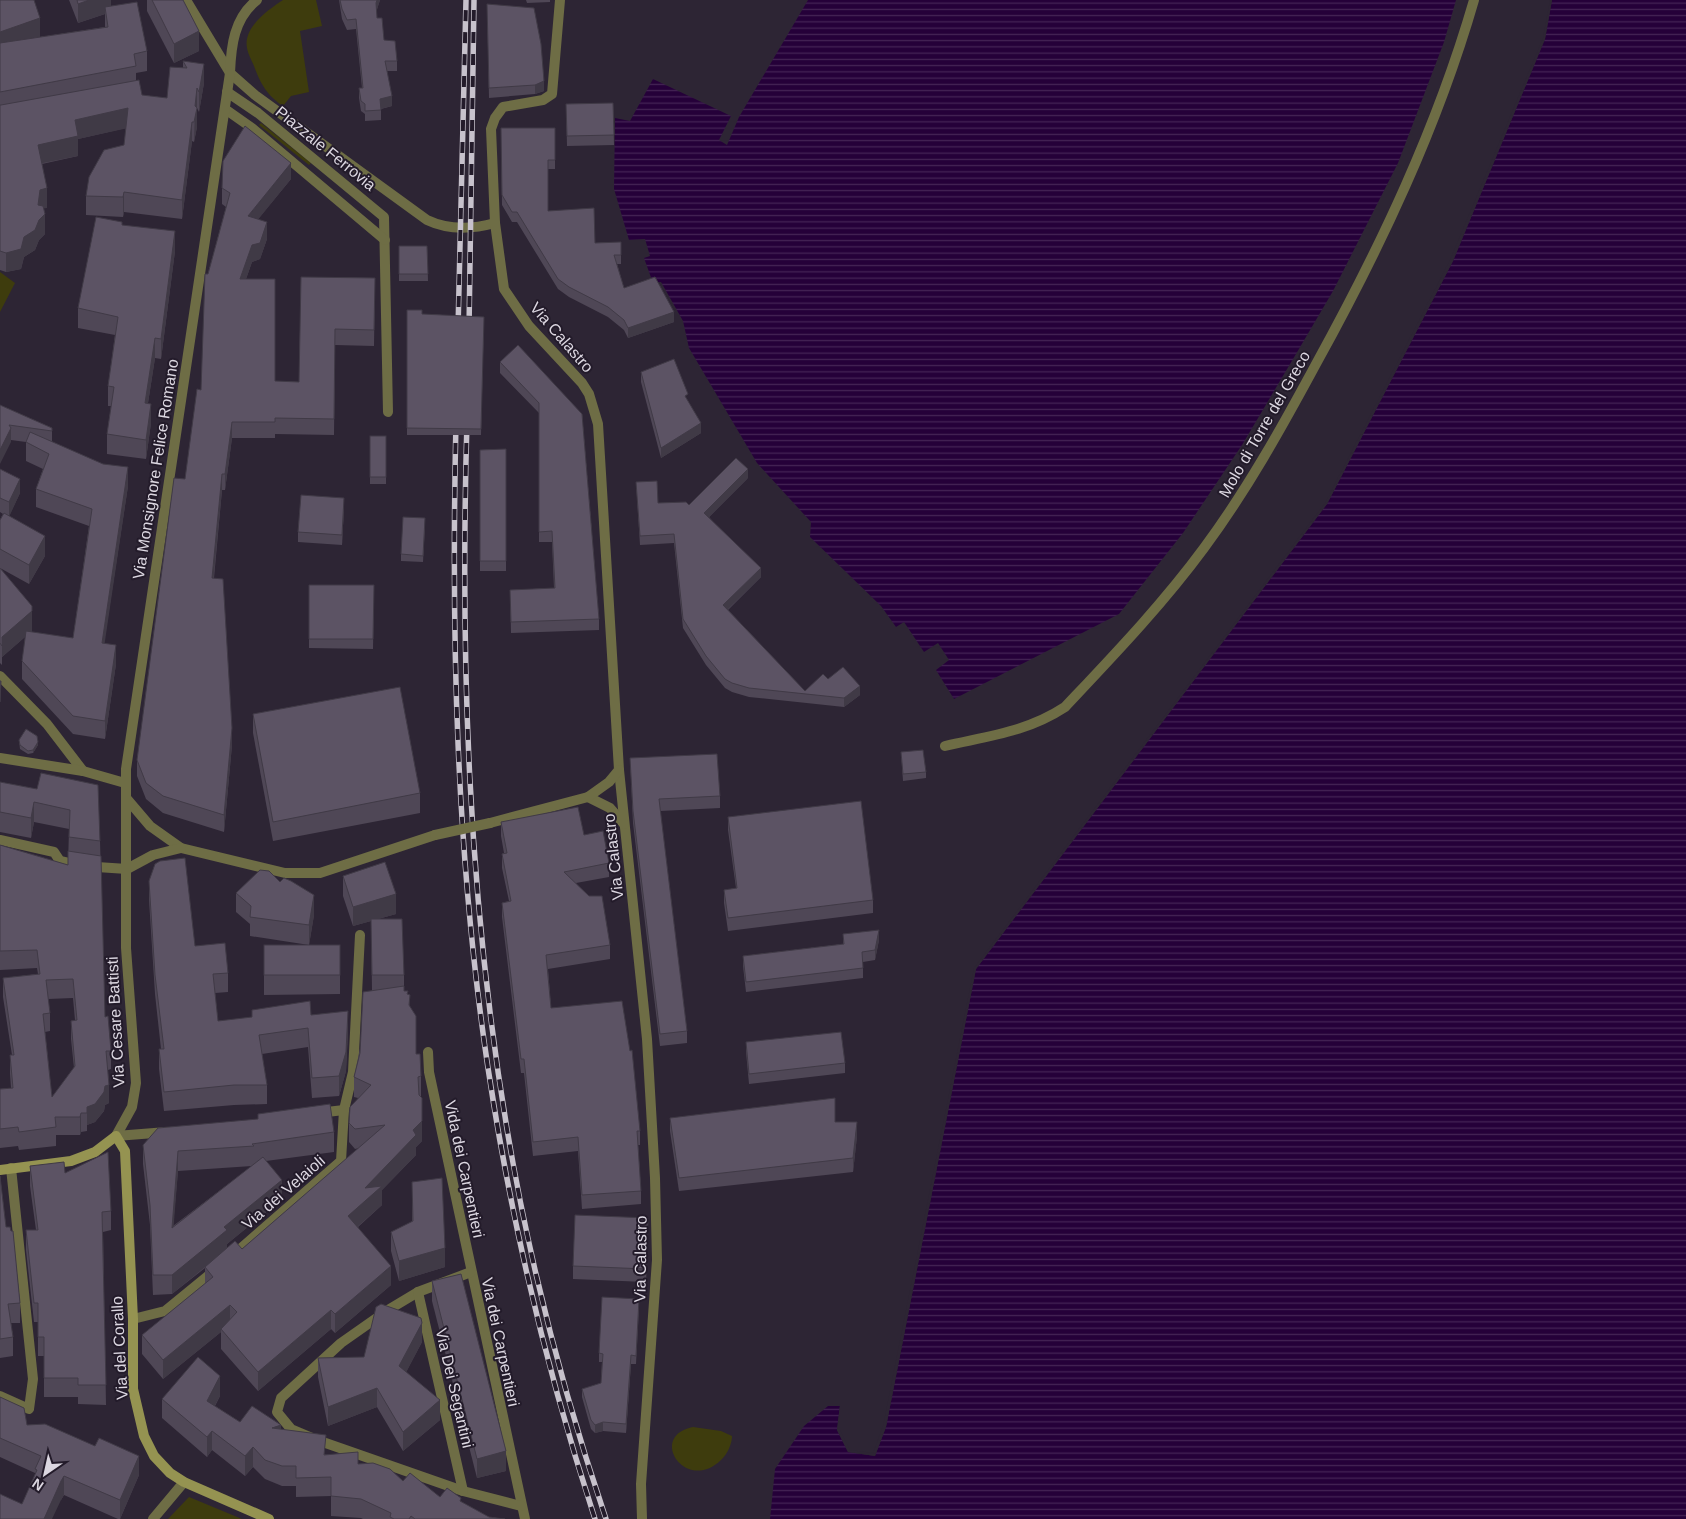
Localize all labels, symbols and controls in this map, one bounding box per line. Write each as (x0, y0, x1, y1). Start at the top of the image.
street label: Piazzale Ferrovia (272, 103, 379, 194)
street label: Via Calastro (527, 299, 597, 376)
street label: Molo di Torre del Greco (1216, 348, 1313, 500)
street label: Via Monsignore Felice Romano (130, 358, 181, 581)
street label: Via Calastro (600, 813, 626, 901)
street label: Via Cesare Battisti (104, 956, 127, 1088)
street label: Vida dei Carpentieri (442, 1099, 487, 1239)
street label: Via dei Velaioli (239, 1152, 328, 1233)
street label: Via Calastro (631, 1215, 650, 1303)
street label: Via dei Carpentieri (479, 1276, 522, 1408)
street label: Via del Corallo (108, 1296, 131, 1400)
street label: Via Dei Segantini (432, 1327, 477, 1450)
north arrow (20, 1449, 70, 1499)
text: N (29, 1475, 46, 1494)

